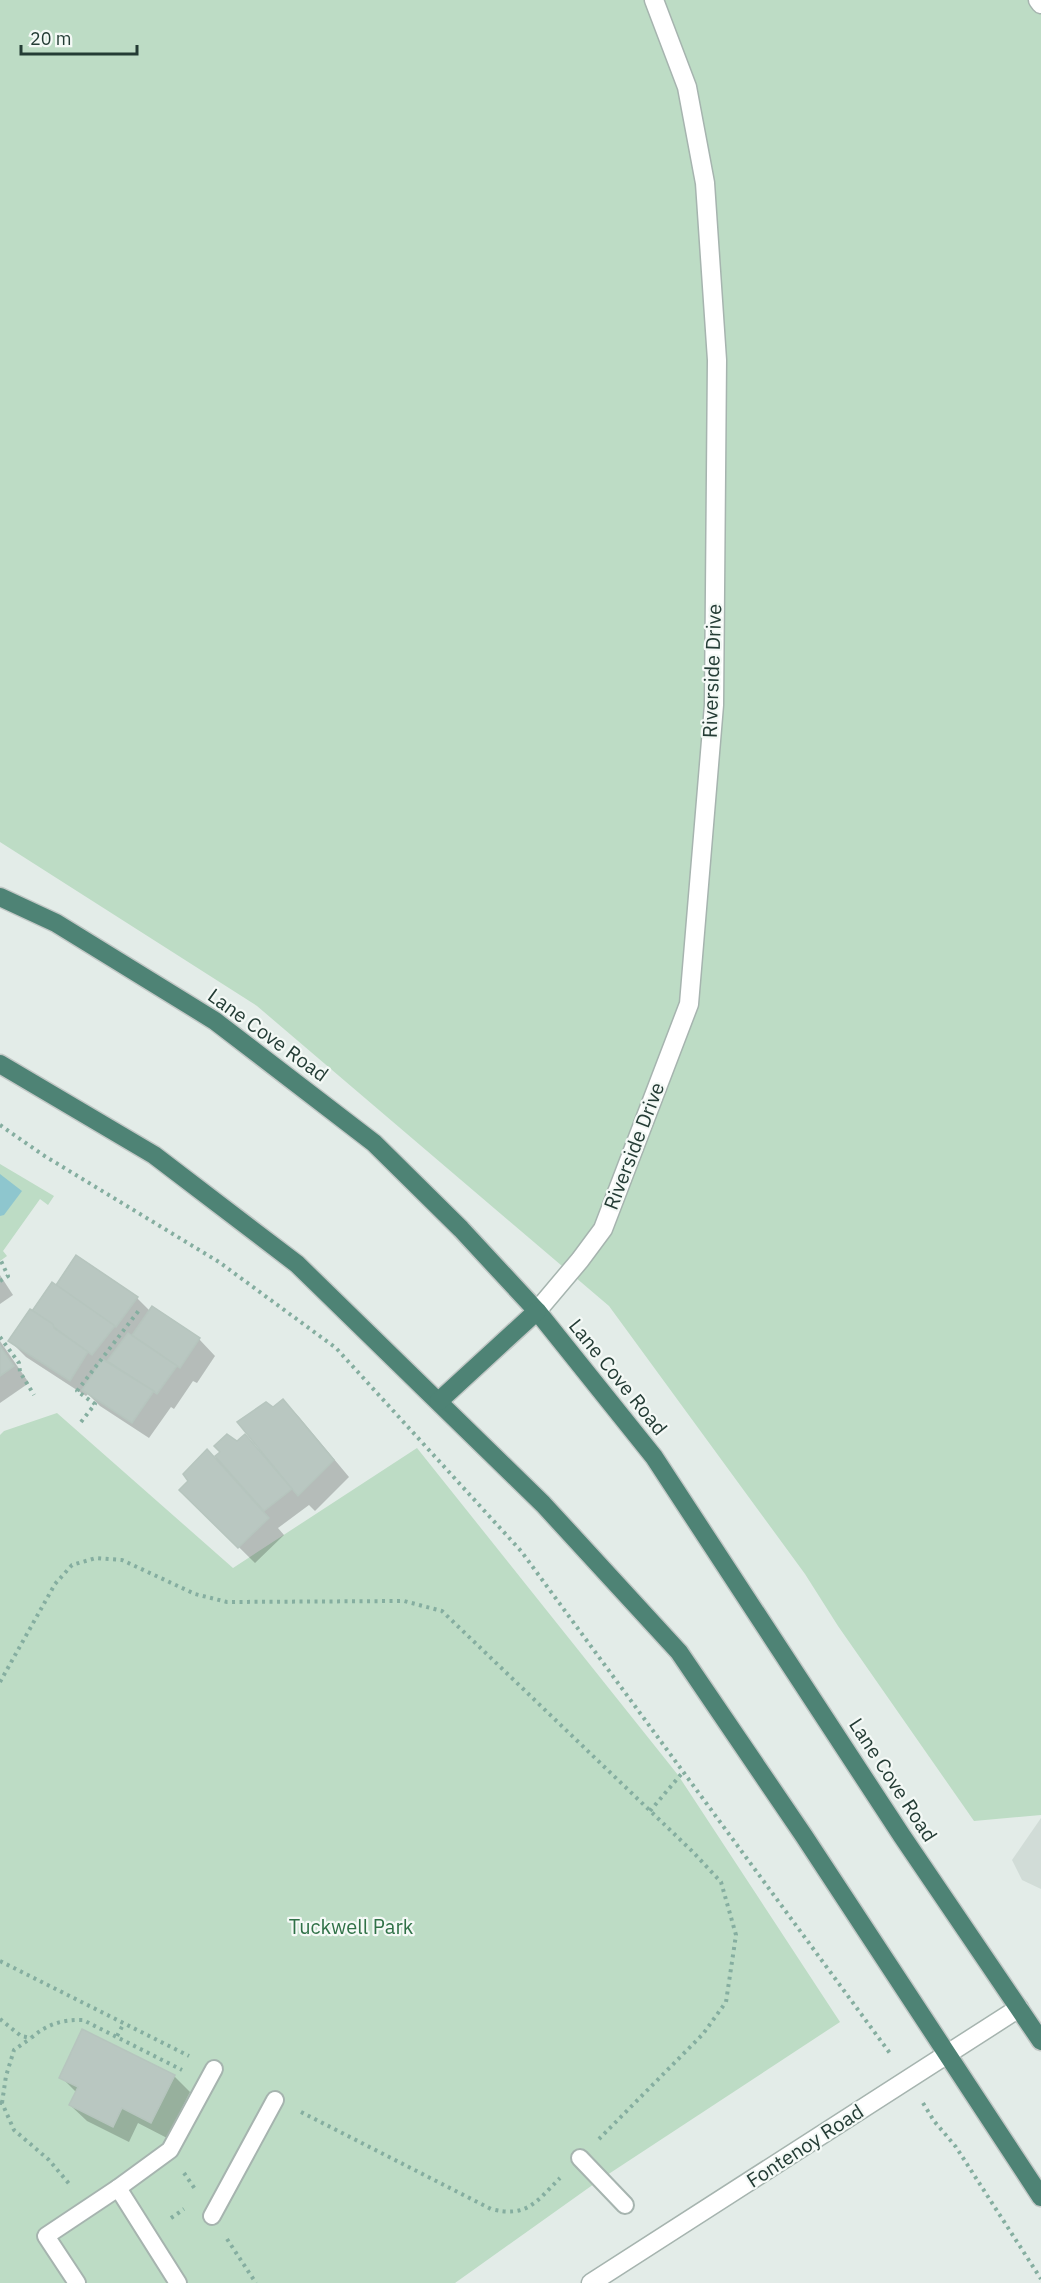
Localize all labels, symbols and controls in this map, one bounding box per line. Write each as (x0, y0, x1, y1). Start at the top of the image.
scale bar (21, 18, 136, 56)
text: 20 m (30, 27, 72, 50)
street label: Riverside Drive (696, 603, 727, 739)
street label: Lane Cove Road (203, 982, 334, 1087)
street label: Riverside Drive (597, 1078, 670, 1213)
street label: Lane Cove Road (563, 1313, 674, 1441)
street label: Lane Cove Road (843, 1713, 944, 1847)
park label: Tuckwell Park (289, 1913, 414, 1940)
street label: Fontenoy Road (741, 2098, 868, 2193)

